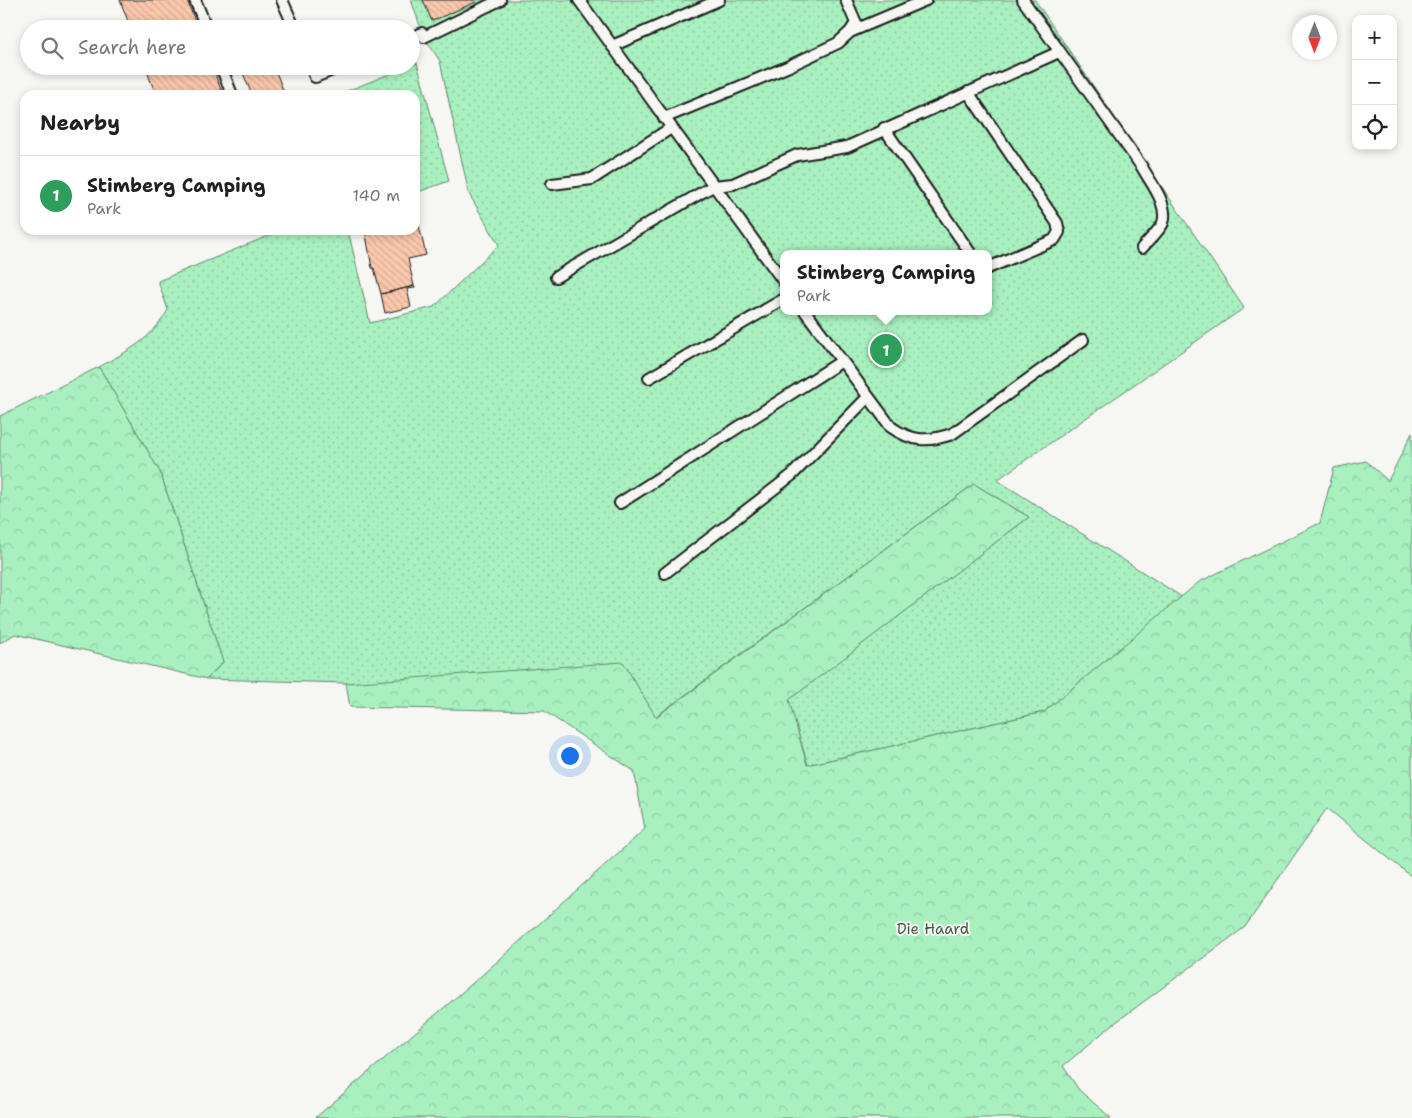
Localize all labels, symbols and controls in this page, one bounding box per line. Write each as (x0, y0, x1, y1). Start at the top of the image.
north arrow (1292, 15, 1337, 60)
map controls (1352, 15, 1397, 150)
button: + (1352, 15, 1397, 60)
search box (20, 20, 420, 75)
icon: search (38, 34, 66, 62)
text: Search here (78, 35, 187, 60)
button: − (1352, 60, 1397, 105)
button: locate (1352, 105, 1397, 150)
text: Nearby (40, 109, 120, 137)
text: Stimberg Camping (87, 173, 266, 198)
text: 1 (52, 185, 60, 206)
text: 140 m (353, 185, 400, 206)
text: Park (87, 198, 121, 219)
popup (780, 250, 992, 315)
text: Stimberg Camping (797, 260, 975, 285)
text: Park (797, 285, 831, 306)
pin: 1 (870, 331, 902, 369)
your location (557, 743, 583, 769)
park label: Die Haard (897, 919, 970, 939)

